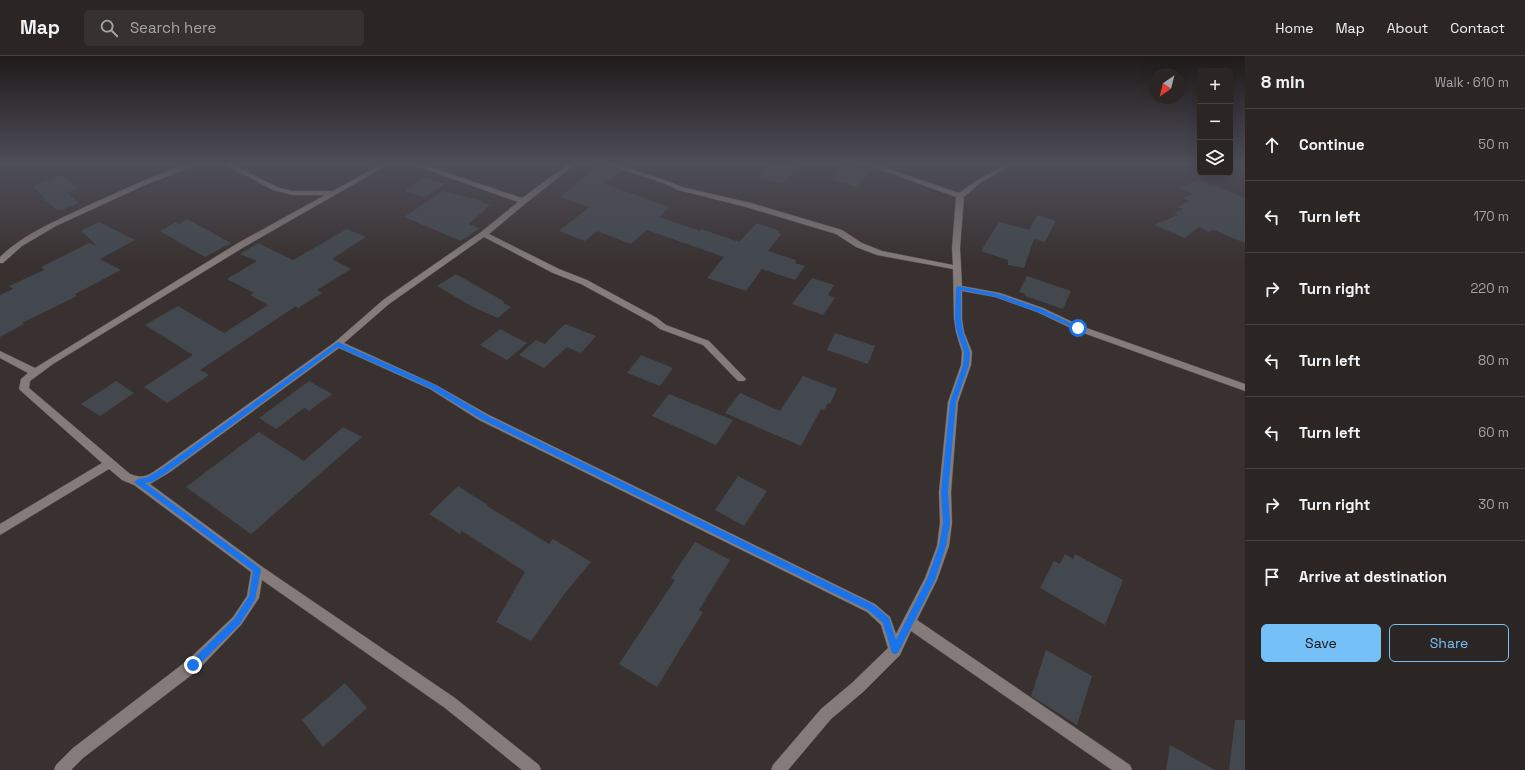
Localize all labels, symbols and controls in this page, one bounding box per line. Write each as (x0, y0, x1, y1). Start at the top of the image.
search box (84, 10, 364, 46)
text: Map (20, 15, 60, 40)
icon: search (98, 17, 120, 39)
text: Search here (130, 18, 216, 37)
text: Home (1275, 19, 1313, 37)
text: Map (1335, 19, 1365, 37)
text: About (1387, 19, 1428, 37)
text: Contact (1450, 19, 1505, 37)
north arrow (1149, 68, 1185, 104)
map controls (1197, 68, 1233, 176)
button: + (1197, 68, 1233, 104)
text: 8 min (1261, 71, 1305, 93)
text: Walk · 610 m (1435, 74, 1509, 91)
button: − (1197, 104, 1233, 140)
icon: ahead (1261, 134, 1283, 156)
text: Continue (1299, 135, 1365, 154)
text: 50 m (1478, 136, 1509, 153)
button: layers (1197, 140, 1233, 176)
icon: left (1261, 206, 1283, 228)
text: Turn left (1299, 207, 1361, 226)
text: 170 m (1473, 208, 1509, 225)
icon: right (1261, 278, 1283, 300)
text: Turn right (1299, 279, 1370, 298)
text: 220 m (1470, 280, 1509, 297)
route start (1069, 319, 1087, 337)
icon: left (1261, 350, 1283, 372)
text: Turn left (1299, 351, 1361, 370)
text: 80 m (1478, 352, 1509, 369)
icon: left (1261, 422, 1283, 444)
text: Turn left (1299, 423, 1361, 442)
text: 60 m (1478, 424, 1509, 441)
icon: right (1261, 494, 1283, 516)
text: Turn right (1299, 495, 1370, 514)
text: 30 m (1478, 496, 1509, 513)
icon: arrive (1261, 566, 1283, 588)
text: Arrive at destination (1299, 567, 1447, 586)
button: Save (1261, 624, 1381, 662)
button: Share (1389, 624, 1509, 662)
route end (184, 656, 202, 674)

